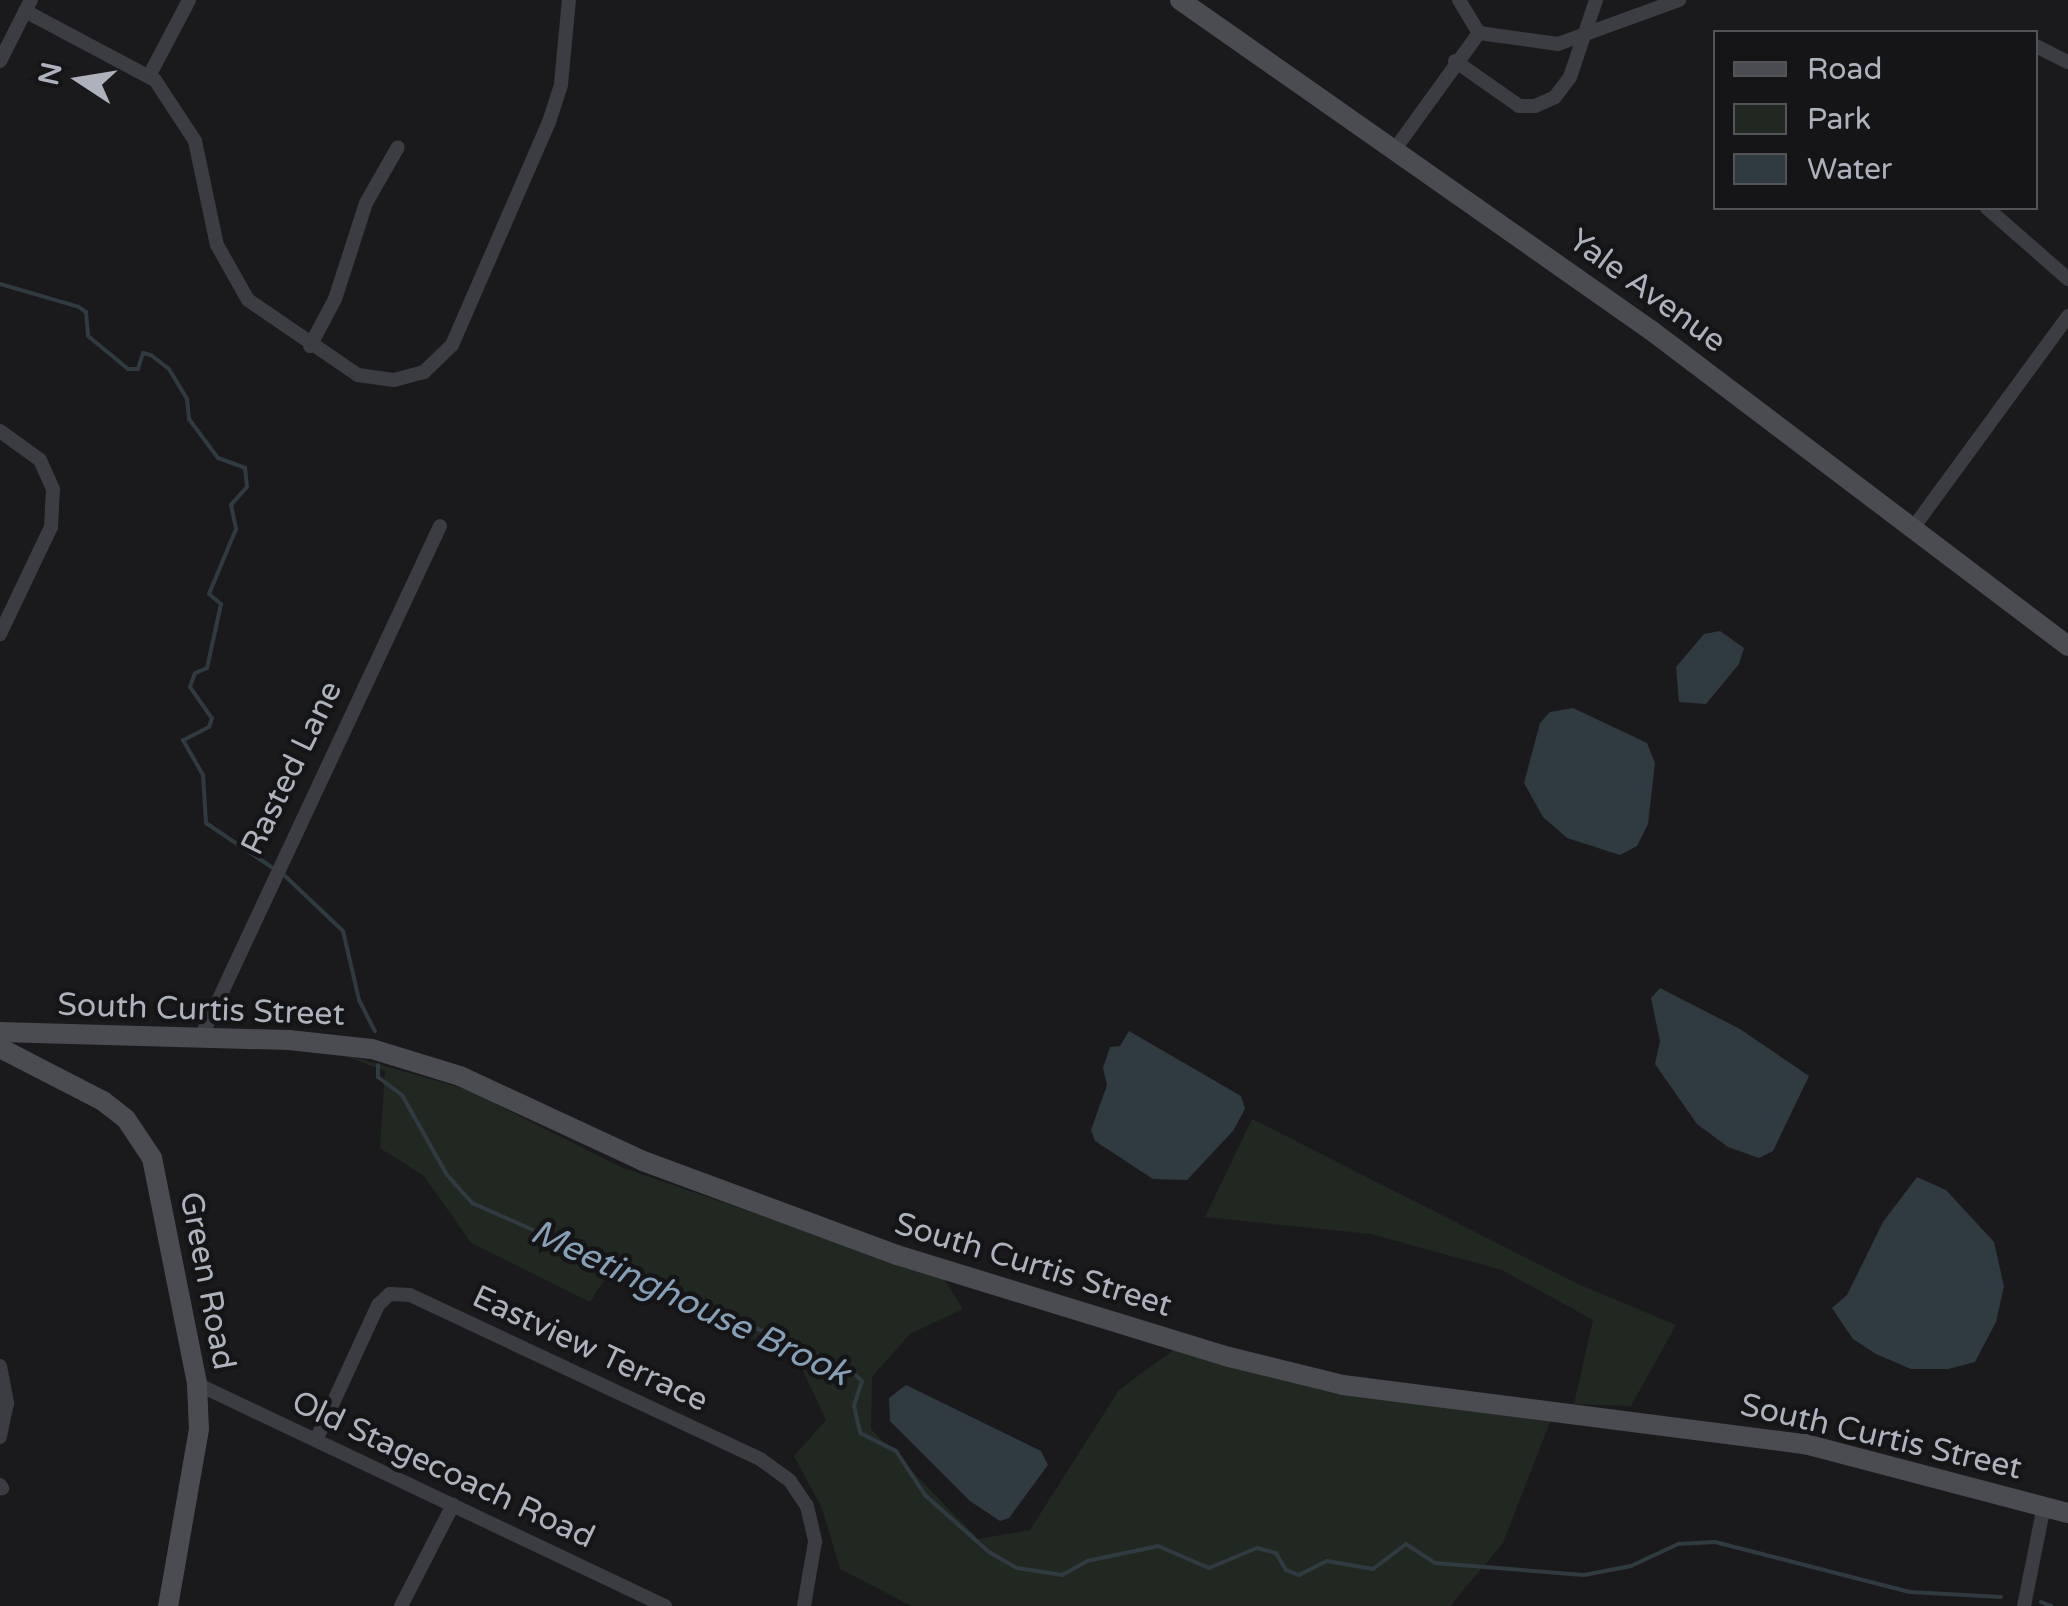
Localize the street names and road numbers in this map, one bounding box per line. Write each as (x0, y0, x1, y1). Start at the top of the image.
street label: Yale Avenue (1561, 221, 1733, 361)
street label: Rasted Lane (233, 675, 351, 861)
street label: South Curtis Street (57, 986, 345, 1034)
street label: Green Road (171, 1189, 243, 1373)
street label: South Curtis Street (890, 1205, 1176, 1325)
street label: Eastview Terrace (466, 1278, 714, 1420)
street label: Old Stagecoach Road (286, 1383, 600, 1557)
street label: South Curtis Street (1737, 1386, 2025, 1488)

